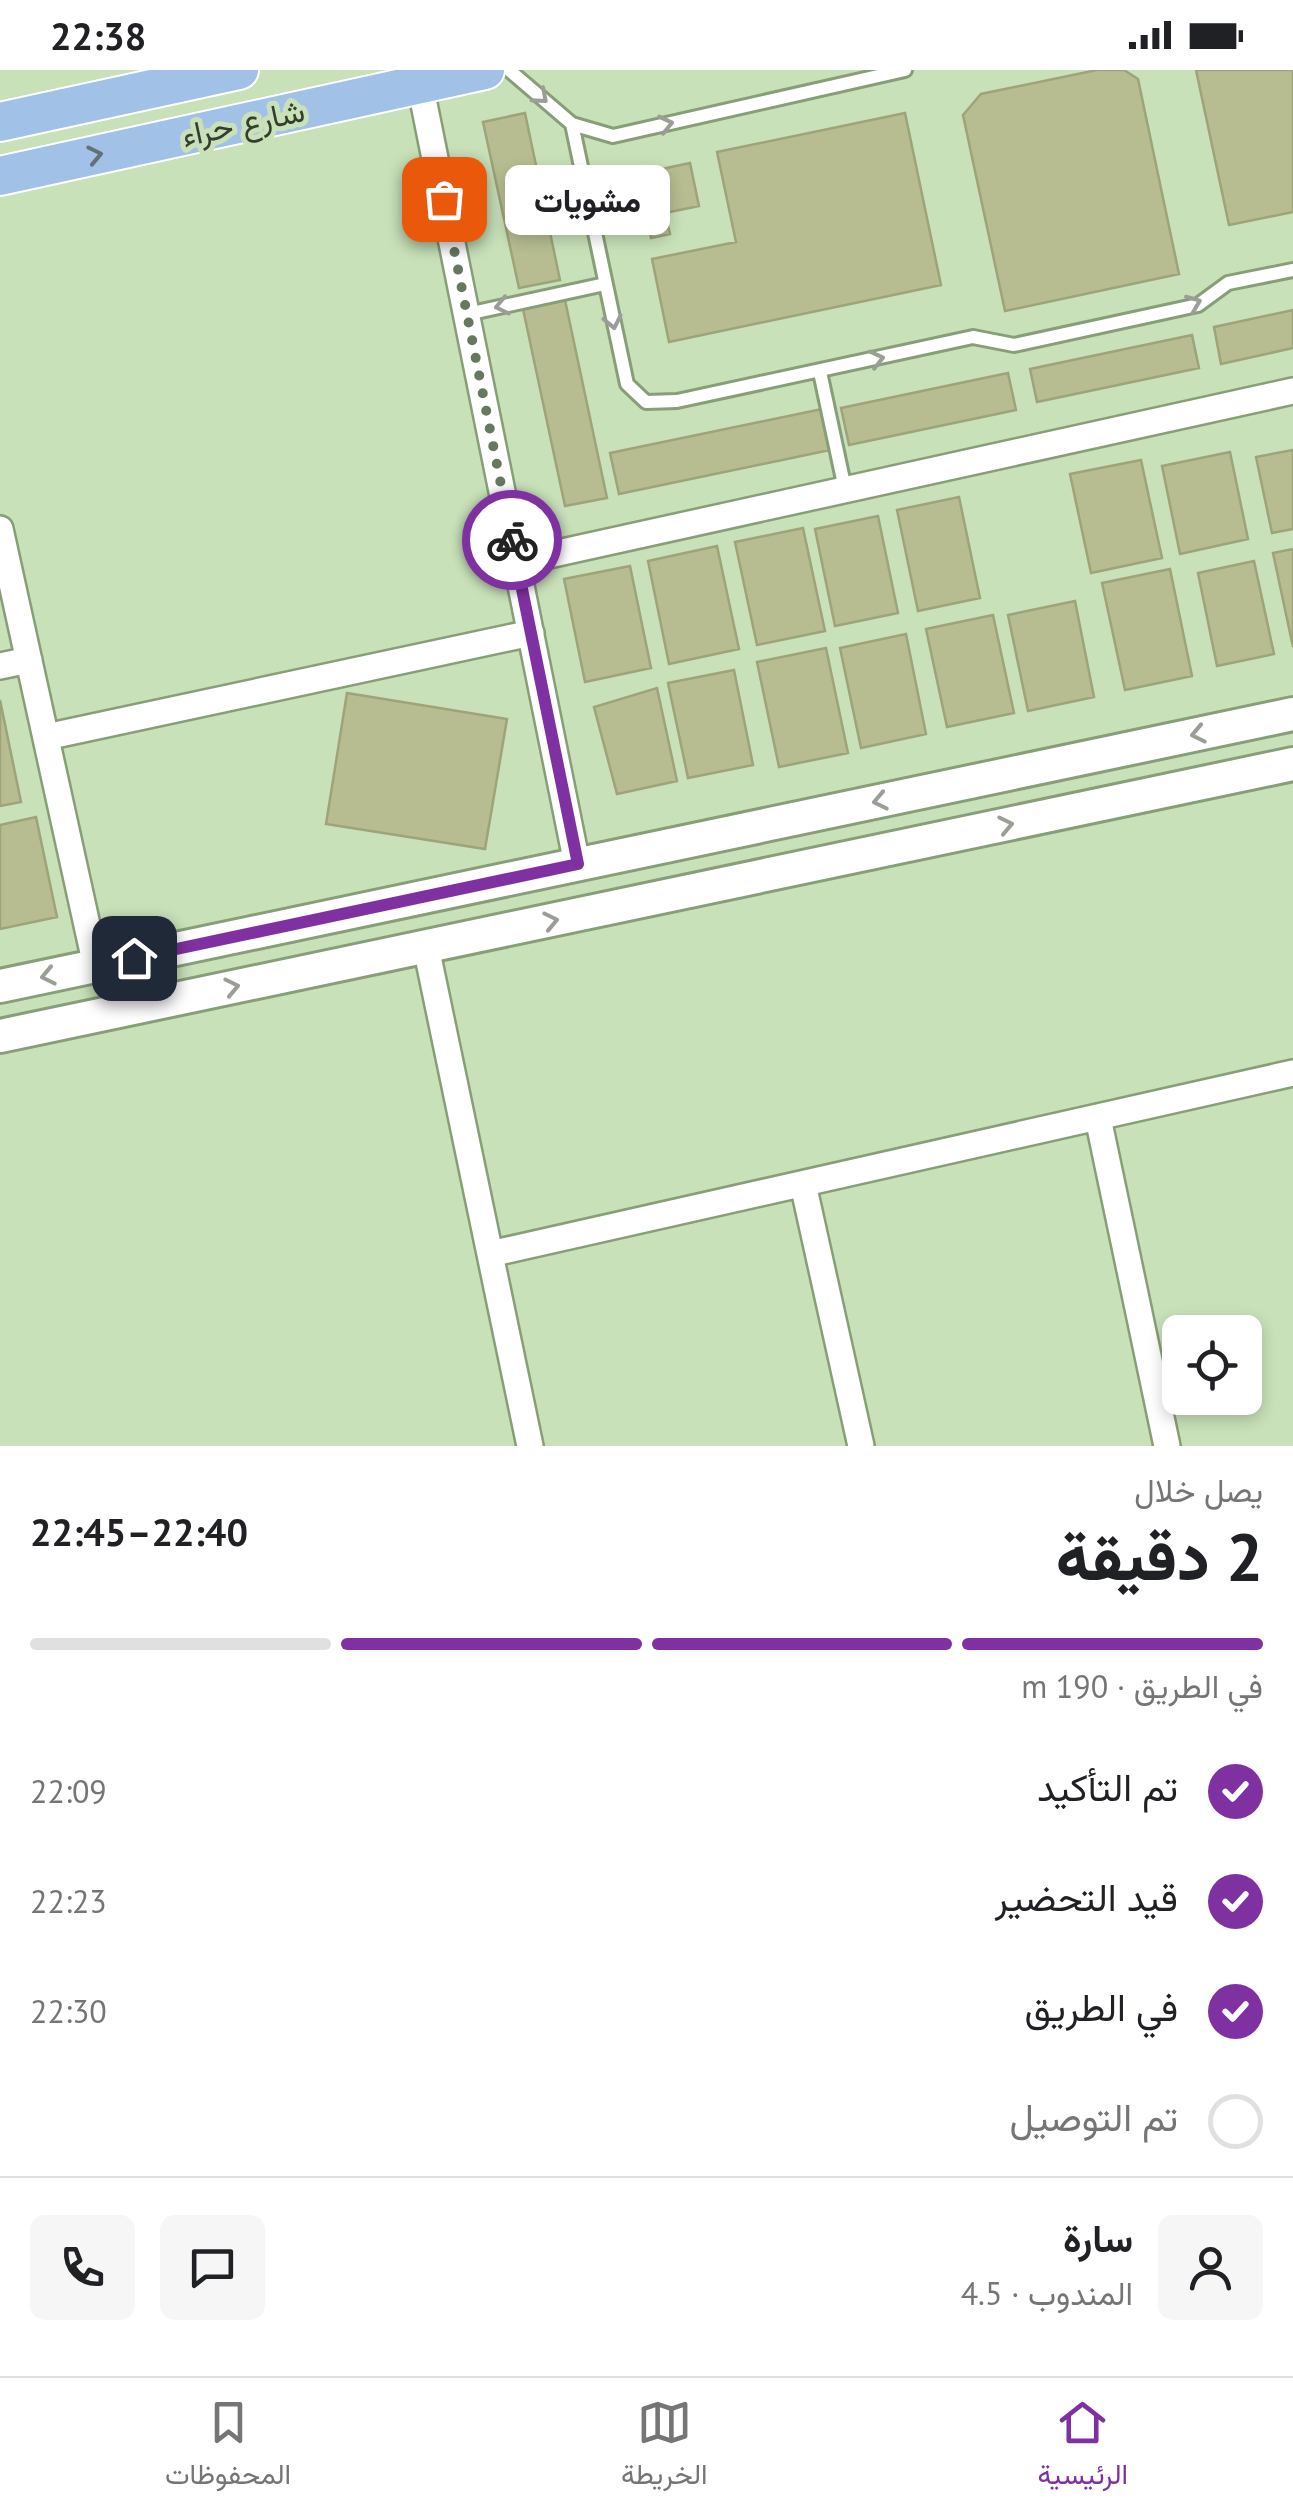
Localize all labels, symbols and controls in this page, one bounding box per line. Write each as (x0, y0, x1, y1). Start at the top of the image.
text: 22:38 (50, 11, 146, 60)
one-way arrow (529, 85, 547, 103)
street label: شارع حراء (177, 88, 309, 158)
one-way arrow (657, 115, 674, 136)
one-way arrow (86, 146, 103, 167)
pin (402, 157, 487, 242)
callout: مشويات (504, 164, 669, 234)
icon: bag (417, 172, 472, 227)
text: مشويات (534, 179, 641, 221)
one-way arrow (1184, 294, 1202, 314)
one-way arrow (493, 295, 510, 316)
one-way arrow (602, 313, 623, 330)
one-way arrow (868, 350, 885, 371)
courier (462, 490, 562, 590)
icon: bike (485, 513, 540, 568)
one-way arrow (1189, 722, 1206, 743)
one-way arrow (871, 789, 888, 810)
one-way arrow (997, 816, 1014, 837)
one-way arrow (542, 911, 559, 932)
pin (92, 916, 177, 1001)
icon: home (107, 931, 162, 986)
one-way arrow (40, 965, 57, 986)
one-way arrow (224, 978, 241, 999)
map controls (1162, 1315, 1262, 1415)
button: locate (1162, 1315, 1262, 1415)
text: يصل خلال (1134, 1469, 1263, 1511)
text: 22:40–22:45 (30, 1507, 248, 1556)
text: 2 دقيقة (1056, 1514, 1263, 1598)
text: في الطريق · 190 m (1021, 1665, 1263, 1707)
text: تم التأكيد (1037, 1762, 1178, 1811)
icon: check (1208, 1764, 1263, 1819)
text: 22:09 (30, 1770, 107, 1812)
text: قيد التحضير (995, 1872, 1178, 1921)
icon: check (1208, 1874, 1263, 1929)
text: 22:23 (30, 1880, 107, 1922)
text: في الطريق (1025, 1982, 1178, 2031)
icon: check (1208, 1984, 1263, 2039)
text: 22:30 (30, 1990, 107, 2032)
text: تم التوصيل (1010, 2092, 1178, 2141)
text: سارة (1063, 2213, 1133, 2262)
button: phone (30, 2215, 135, 2320)
button: chat (160, 2215, 265, 2320)
button: person (1158, 2215, 1263, 2320)
text: المندوب · 4.5 (961, 2272, 1133, 2314)
tab: المحفوظات (165, 2395, 291, 2499)
tab: الخريطة (621, 2395, 708, 2499)
tab: الرئيسية (1038, 2395, 1128, 2499)

